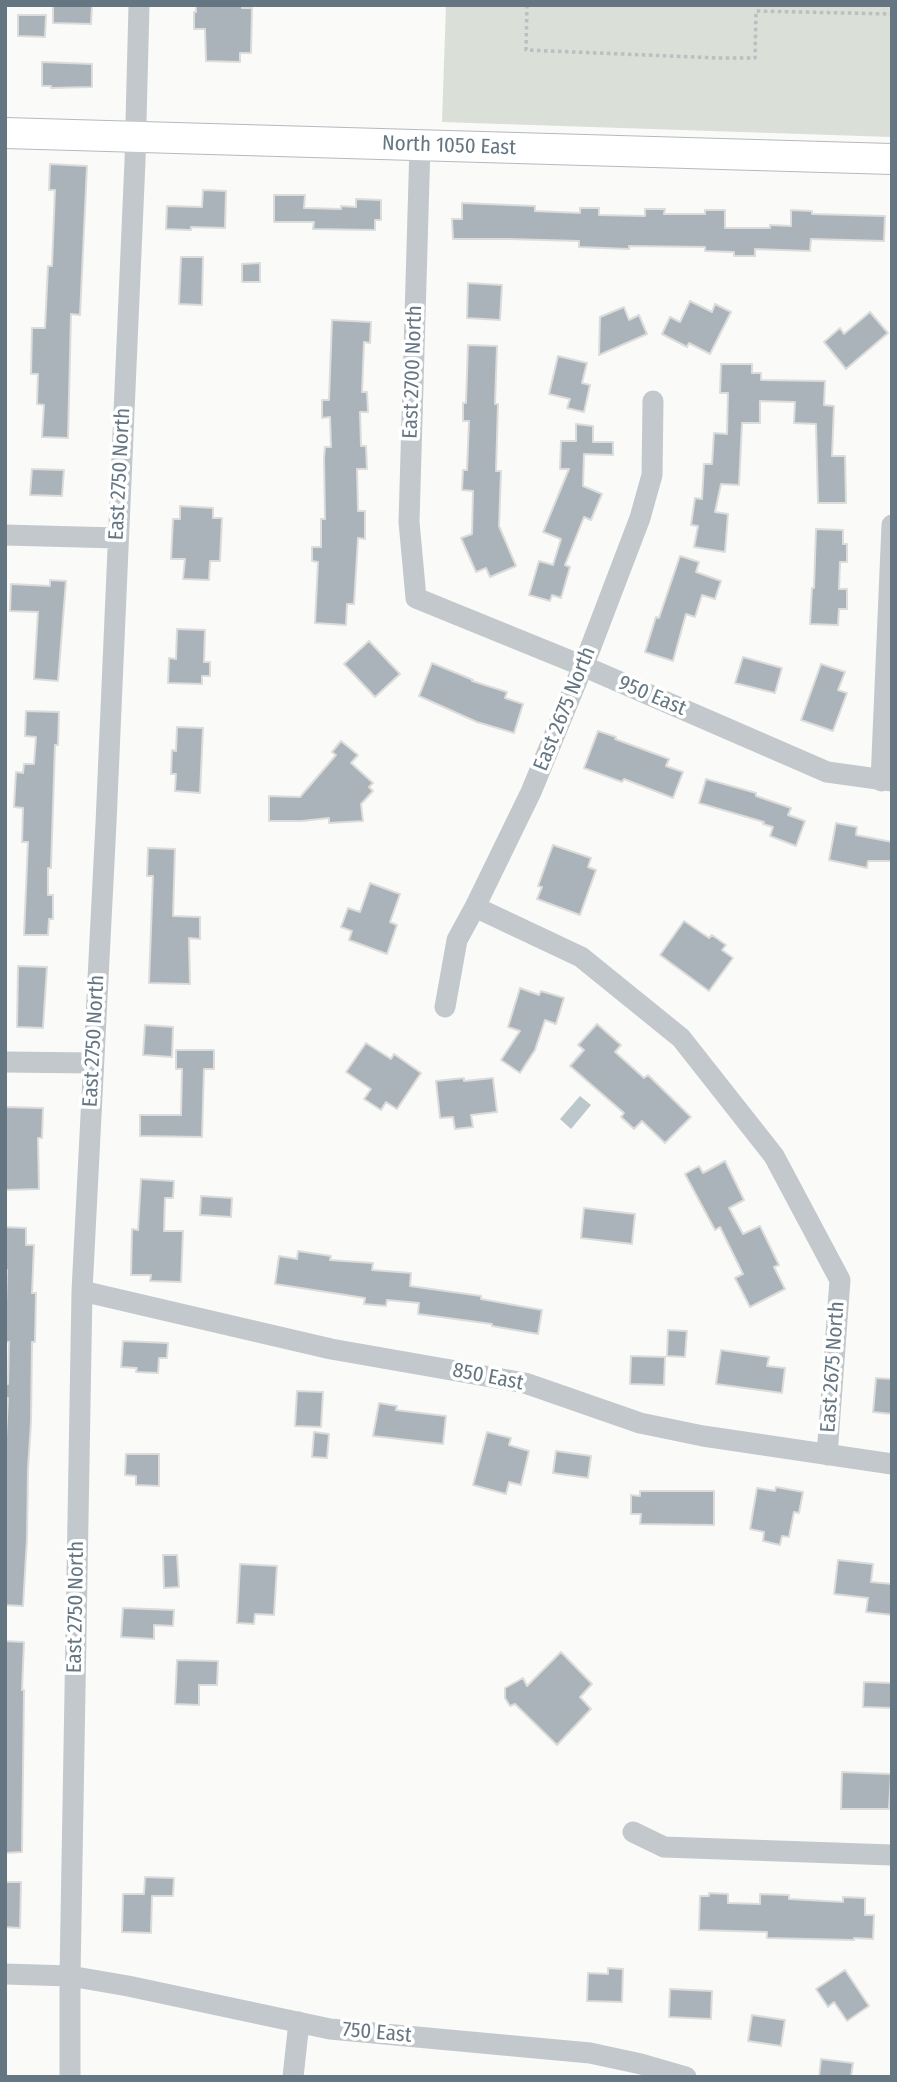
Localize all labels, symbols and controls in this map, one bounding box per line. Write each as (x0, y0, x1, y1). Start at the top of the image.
street label: North 1050 East (381, 131, 517, 161)
street label: East 2700 North (398, 305, 428, 439)
street label: East 2750 North (104, 407, 136, 541)
street label: East 2675 North (529, 643, 601, 775)
street label: 950 East (614, 670, 690, 722)
street label: East 2750 North (78, 974, 110, 1108)
street label: East 2675 North (816, 1300, 850, 1434)
street label: 850 East (450, 1358, 526, 1396)
street label: East 2750 North (62, 1541, 90, 1673)
street label: 750 East (341, 2017, 413, 2049)

